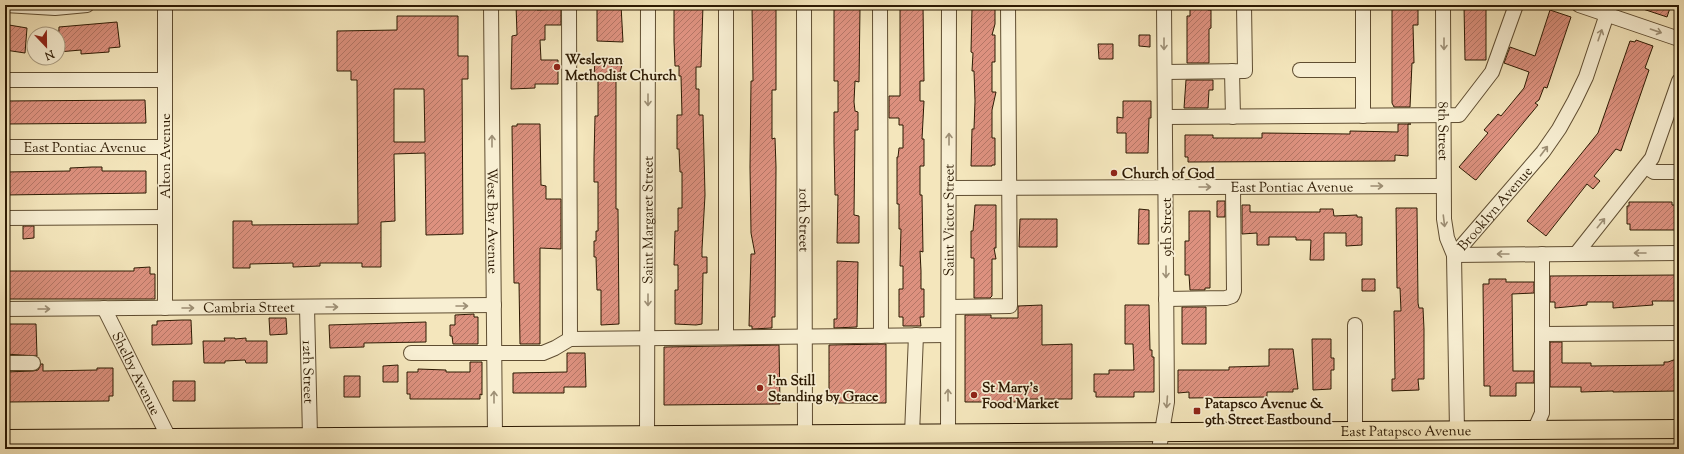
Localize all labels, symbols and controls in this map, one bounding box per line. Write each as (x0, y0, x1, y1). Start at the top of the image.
north arrow (26, 26, 66, 66)
one-way arrow (1650, 28, 1662, 36)
one-way arrow (1597, 29, 1605, 41)
one-way arrow (1161, 37, 1168, 50)
one-way arrow (1440, 37, 1448, 50)
text: N (42, 45, 57, 63)
place label: Wesleyan Methodist Church (565, 51, 678, 87)
marker: Wesleyan Methodist Church (552, 62, 562, 72)
one-way arrow (644, 93, 652, 106)
street label: 8th Street (1431, 101, 1452, 161)
street label: Alton Avenue (157, 113, 177, 199)
one-way arrow (945, 133, 953, 146)
one-way arrow (488, 135, 496, 148)
street label: East Pontiac Avenue (24, 139, 146, 159)
one-way arrow (1539, 145, 1548, 156)
street label: Saint Margaret Street (639, 156, 660, 284)
street label: Brooklyn Avenue (1454, 163, 1538, 256)
street label: Saint Victor Street (940, 164, 961, 276)
place label: Church of God (1122, 165, 1215, 185)
street label: West Bay Avenue (481, 168, 501, 274)
marker: Church of God (1109, 168, 1119, 178)
street label: East Pontiac Avenue (1231, 178, 1353, 199)
one-way arrow (1370, 182, 1383, 190)
one-way arrow (1198, 183, 1211, 191)
street label: 10th Street (792, 188, 813, 252)
street label: 9th Street (1158, 197, 1178, 256)
one-way arrow (1441, 214, 1448, 227)
one-way arrow (1596, 218, 1605, 229)
one-way arrow (1634, 249, 1647, 257)
one-way arrow (1497, 250, 1510, 258)
one-way arrow (1162, 265, 1170, 278)
one-way arrow (644, 293, 652, 306)
street label: Cambria Street (203, 299, 295, 319)
one-way arrow (455, 302, 468, 310)
one-way arrow (325, 303, 338, 310)
one-way arrow (181, 304, 194, 312)
one-way arrow (37, 305, 50, 313)
street label: Shelby Avenue (106, 329, 164, 419)
street label: 12th Street (296, 340, 317, 404)
place label: I'm Still Standing by Grace (768, 372, 879, 408)
place label: St Mary's Food Market (982, 379, 1059, 415)
marker: I'm Still Standing by Grace (755, 383, 765, 393)
one-way arrow (944, 389, 952, 402)
marker: St Mary's Food Market (969, 390, 979, 400)
one-way arrow (491, 391, 498, 404)
one-way arrow (1163, 395, 1170, 408)
place label: Patapsco Avenue & 9th Street Eastbound (1205, 395, 1331, 431)
marker: Patapsco Avenue & 9th Street Eastbound (1192, 406, 1202, 416)
street label: East Patapsco Avenue (1341, 422, 1471, 443)

